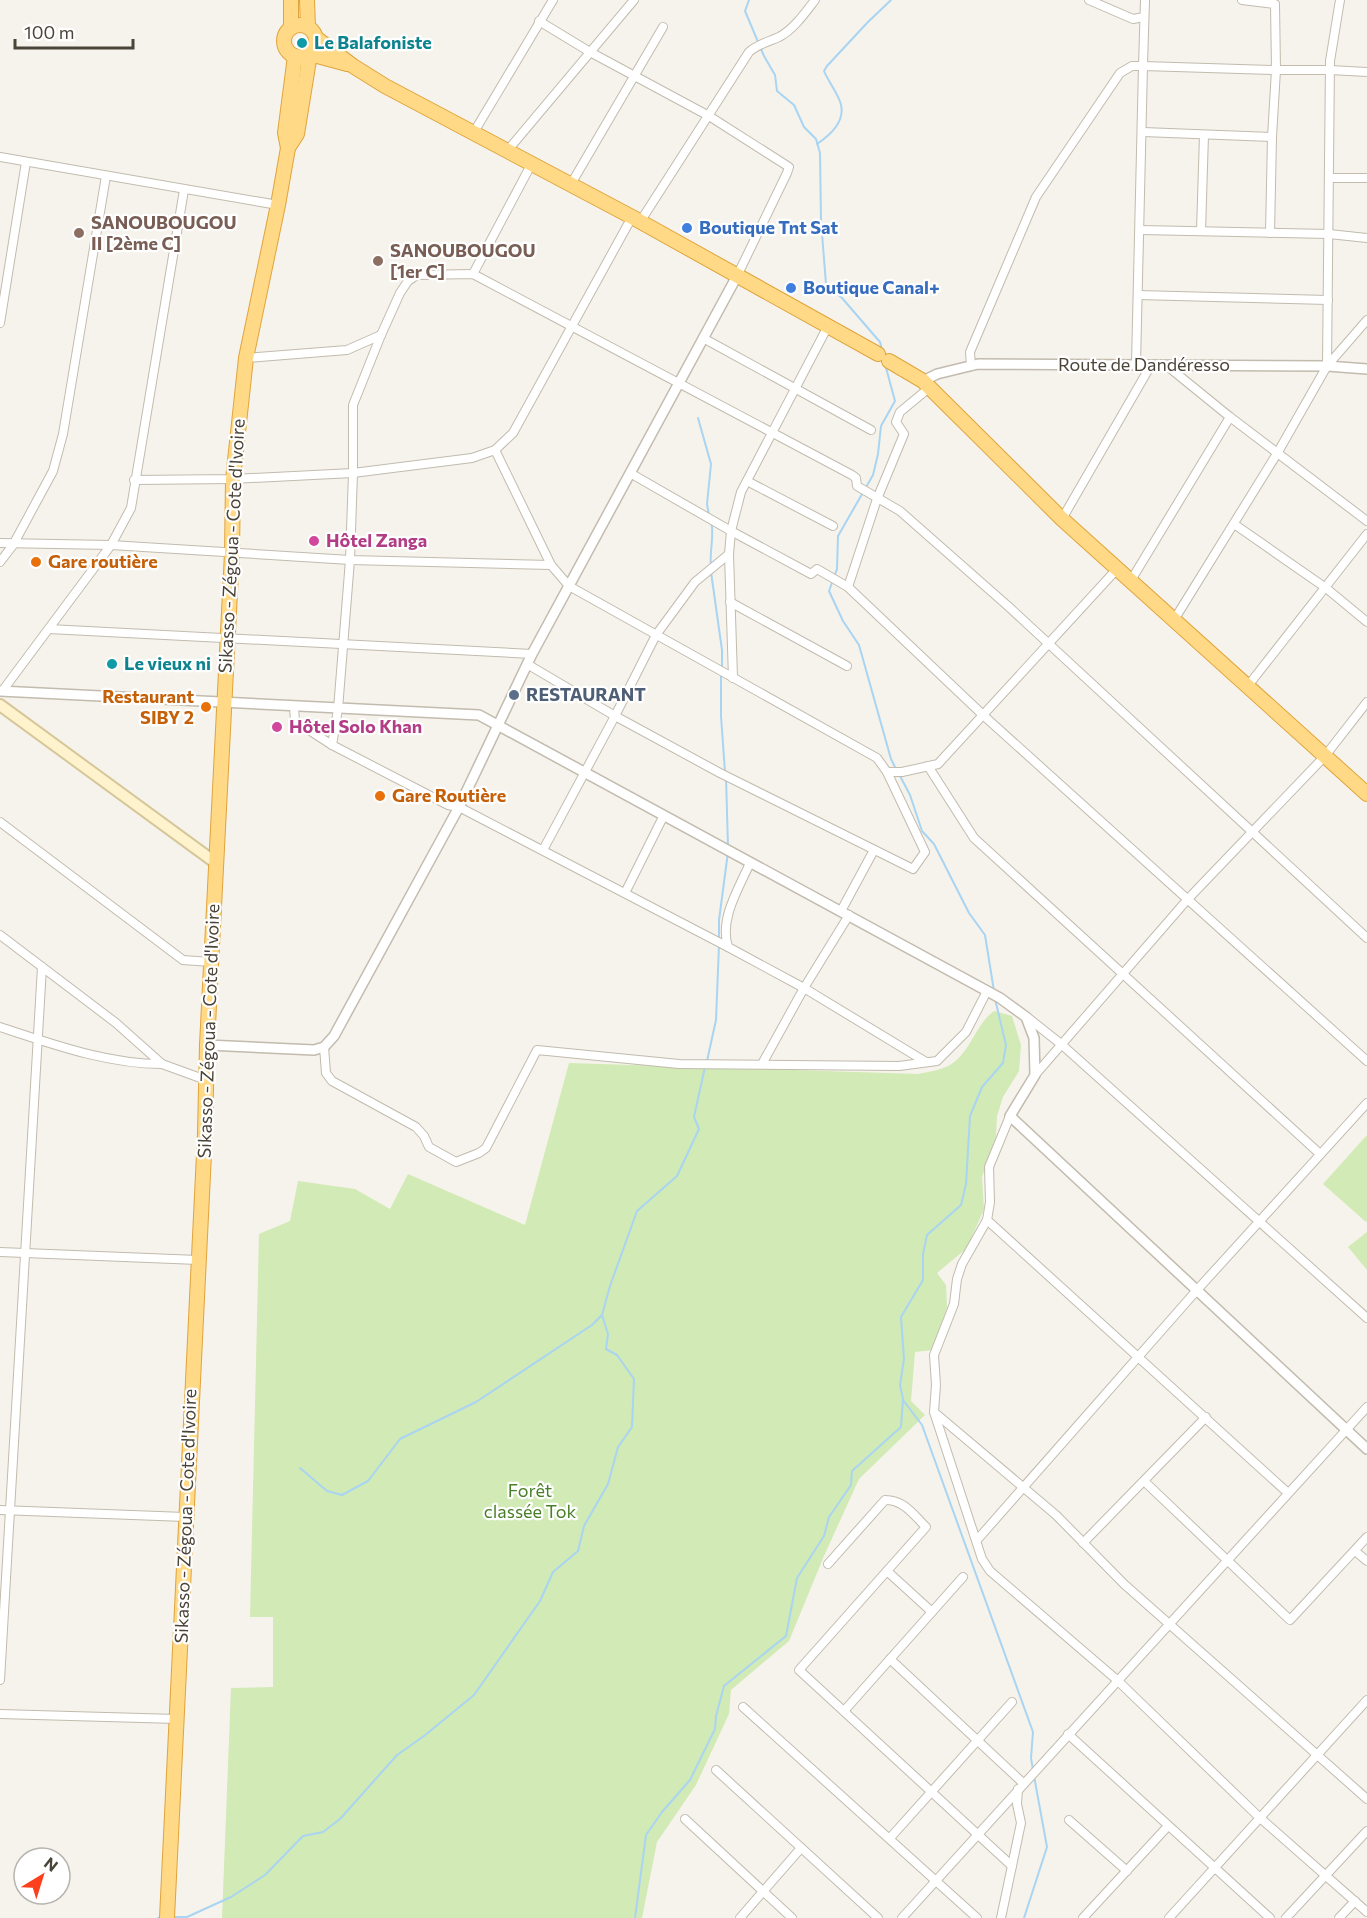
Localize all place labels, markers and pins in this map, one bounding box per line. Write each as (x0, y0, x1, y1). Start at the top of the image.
place label: Le Balafoniste (314, 31, 432, 53)
marker: Le Balafoniste (295, 36, 309, 50)
place label: SANOUBOUGOU II [2ème C] (91, 211, 237, 254)
place label: Boutique Tnt Sat (699, 216, 839, 238)
marker: Boutique Tnt Sat (680, 221, 694, 235)
marker: SANOUBOUGOU II [2ème C] (72, 226, 86, 240)
place label: SANOUBOUGOU [1er C] (390, 239, 536, 282)
marker: SANOUBOUGOU [1er C] (371, 254, 385, 268)
place label: Boutique Canal+ (803, 276, 940, 298)
marker: Boutique Canal+ (784, 281, 798, 295)
place label: Hôtel Zanga (326, 529, 427, 551)
marker: Hôtel Zanga (307, 534, 321, 548)
place label: Gare routière (48, 550, 158, 572)
marker: Gare routière (29, 555, 43, 569)
place label: Le vieux ni (124, 652, 211, 674)
marker: Le vieux ni (105, 657, 119, 671)
place label: RESTAURANT (526, 683, 646, 705)
place label: Restaurant SIBY 2 (102, 685, 194, 728)
marker: RESTAURANT (507, 688, 521, 702)
marker: Restaurant SIBY 2 (199, 700, 213, 714)
place label: Hôtel Solo Khan (289, 715, 422, 737)
marker: Hôtel Solo Khan (270, 720, 284, 734)
place label: Gare Routière (392, 784, 506, 806)
marker: Gare Routière (373, 789, 387, 803)

